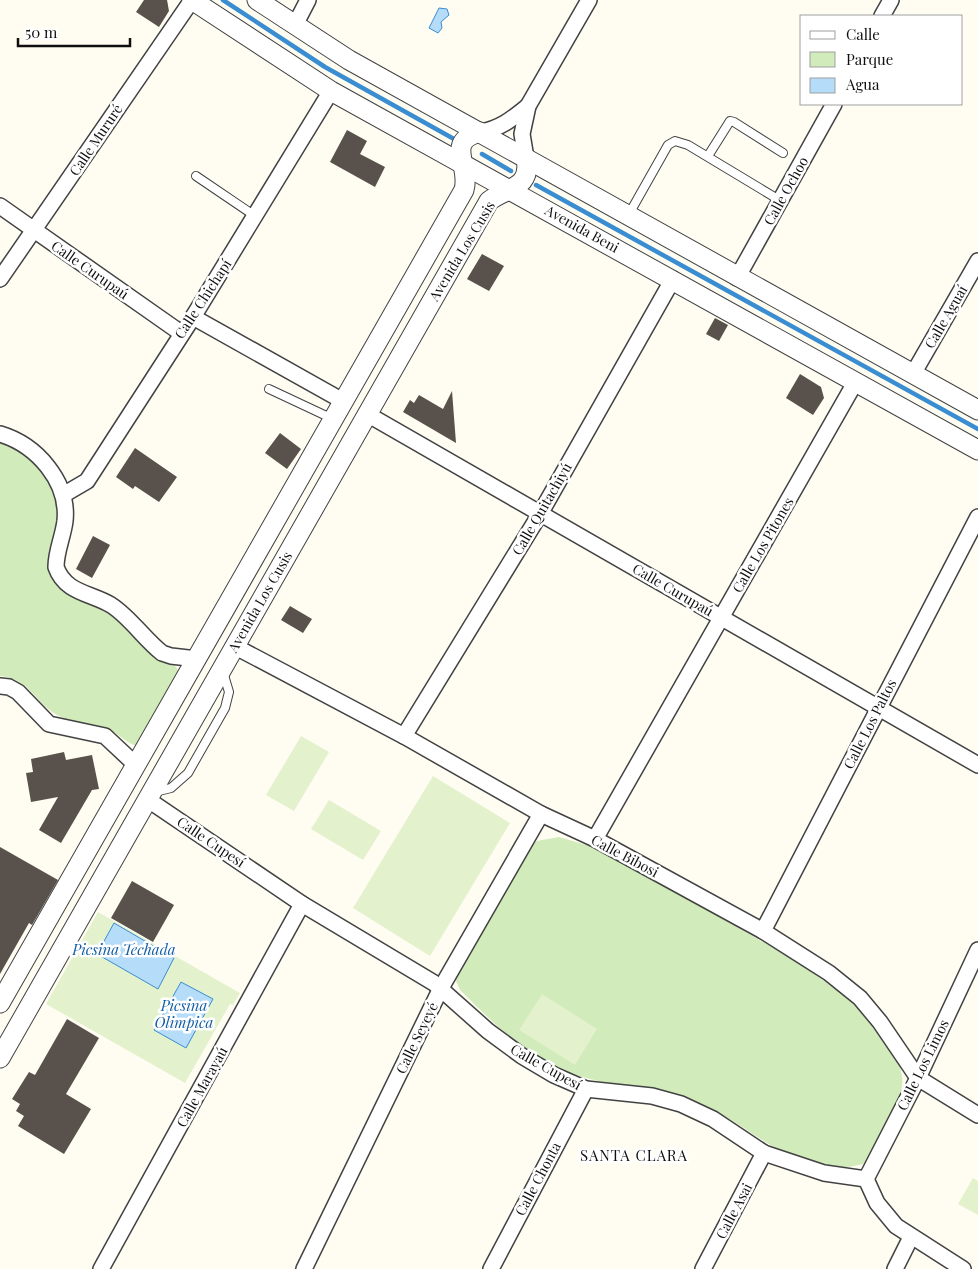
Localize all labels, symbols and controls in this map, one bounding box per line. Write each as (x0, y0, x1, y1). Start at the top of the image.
scale bar (18, 15, 130, 47)
legend (800, 15, 963, 105)
text: 50 m (25, 22, 58, 42)
text: Calle (846, 24, 880, 44)
text: Parque (846, 49, 893, 69)
text: Agua (845, 74, 880, 94)
street label: Calle Mururé (65, 100, 127, 179)
street label: Calle Ochoo (759, 153, 812, 229)
street label: Avenida Los Cusis (424, 197, 499, 305)
street label: Avenida Beni (541, 200, 623, 257)
street label: Calle Curupaú (48, 236, 133, 303)
street label: Calle Chichapí (170, 255, 235, 342)
street label: Calle Aguaí (920, 282, 971, 352)
street label: Calle Quitachiyú (507, 459, 576, 558)
street label: Calle Los Pitones (728, 494, 798, 596)
street label: Avenida Los Cusis (222, 548, 296, 657)
street label: Calle Curupaú (629, 559, 717, 620)
street label: Calle Los Paltos (839, 676, 900, 772)
street label: Calle Cupesí (173, 812, 249, 871)
street label: Calle Bibosi (588, 830, 662, 881)
water label: Picsina Techada (71, 939, 176, 959)
water label: Picsina Olimpica (155, 995, 214, 1032)
street label: Calle Seyeyé (391, 999, 442, 1077)
street label: Calle Los Limos (892, 1016, 953, 1114)
street label: Calle Cupesí (507, 1039, 585, 1094)
street label: Calle Marayaú (172, 1043, 232, 1130)
street label: Calle Chonta (510, 1139, 565, 1219)
district label: SANTA CLARA (580, 1145, 688, 1165)
street label: Calle Asai (711, 1179, 756, 1242)

